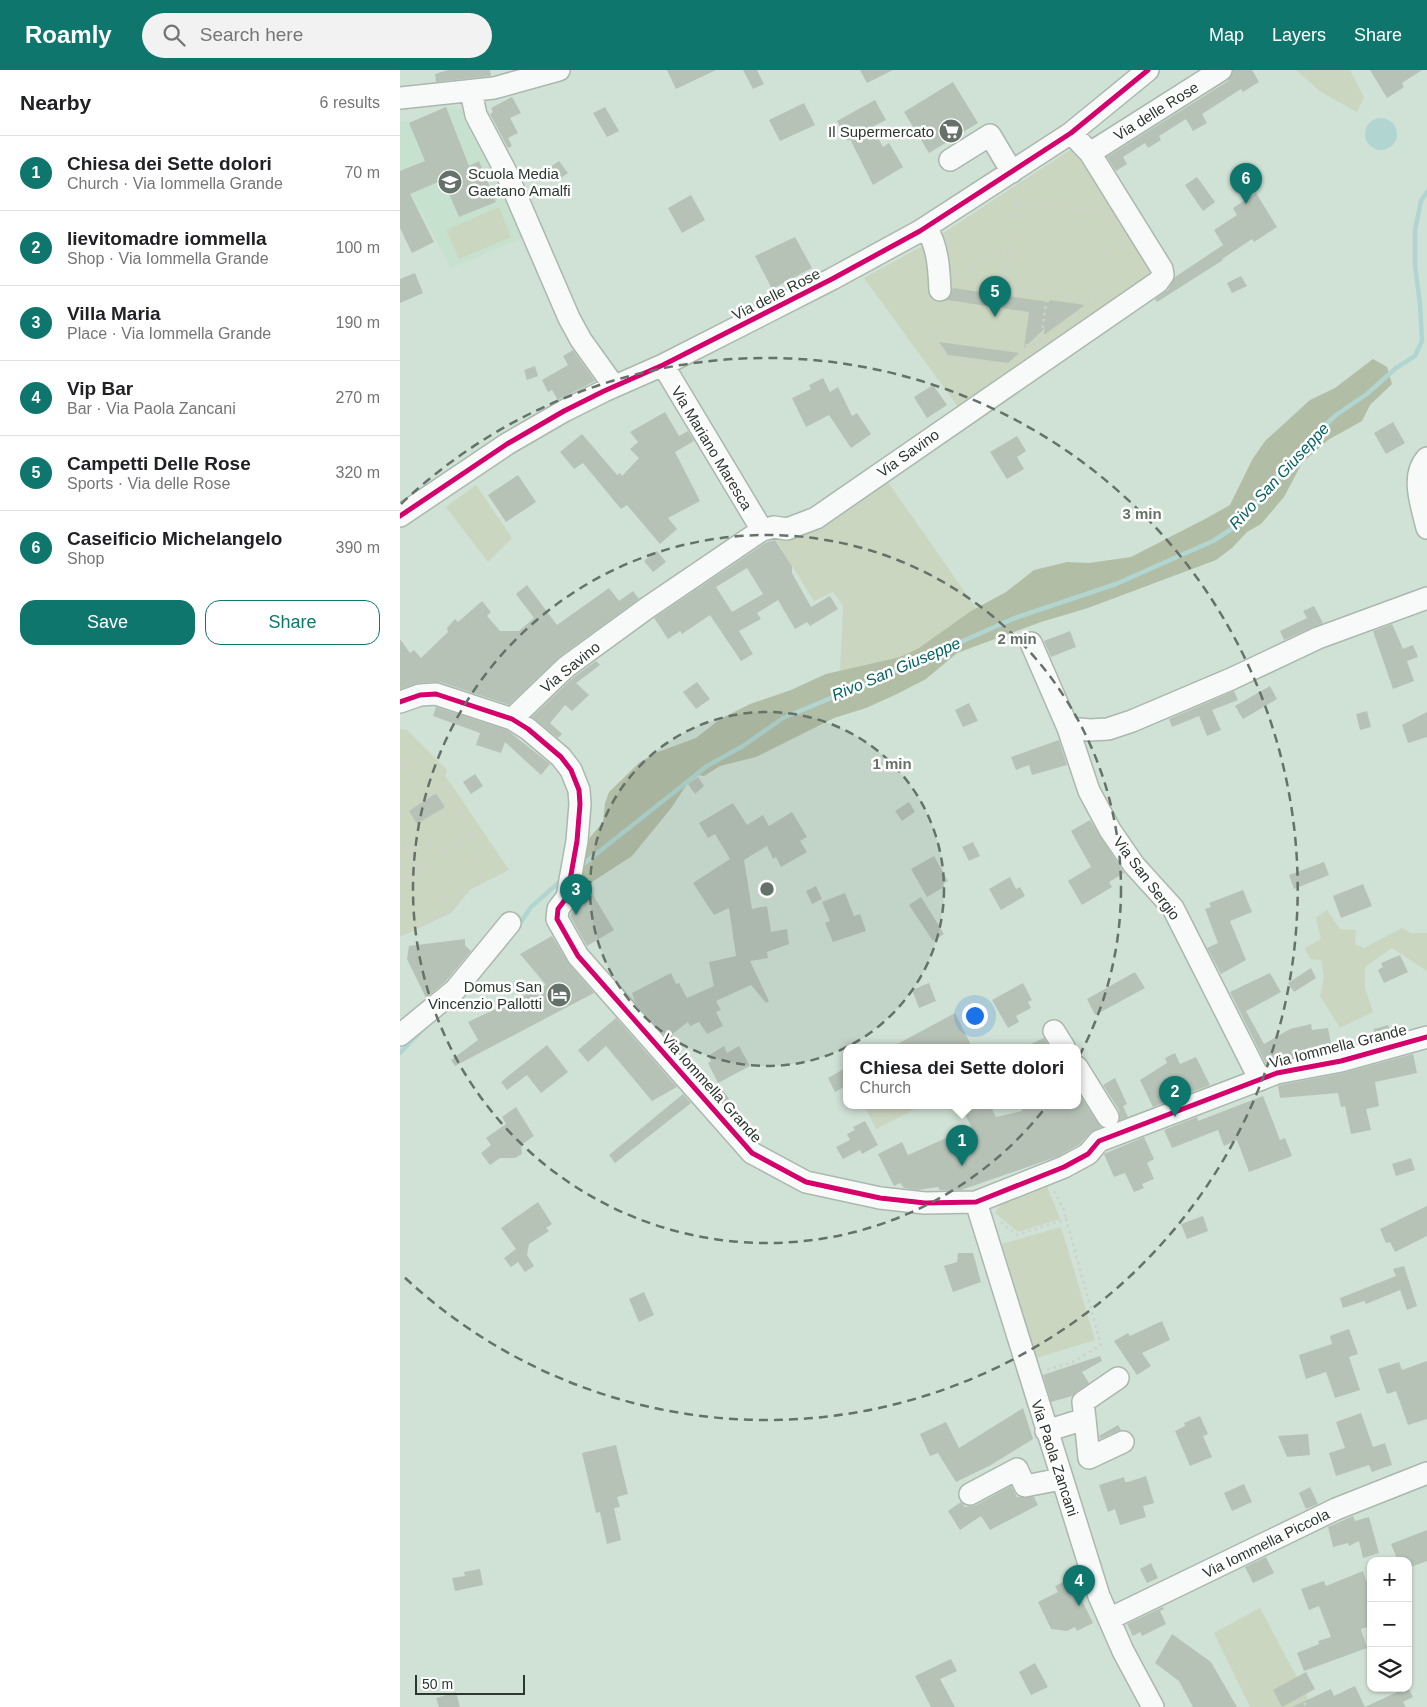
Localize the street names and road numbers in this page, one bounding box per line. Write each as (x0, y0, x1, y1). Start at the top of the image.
street label: Via delle Rose (1111, 78, 1201, 144)
street label: Via delle Rose (729, 265, 823, 323)
street label: Via Mariano Maresca (668, 383, 756, 514)
street label: Via Savino (874, 426, 942, 480)
street label: Via Savino (537, 638, 603, 696)
street label: Via San Sergio (1110, 833, 1184, 923)
street label: Via Iommella Grande (1268, 1021, 1408, 1071)
street label: Via Iommella Grande (659, 1030, 765, 1146)
street label: Via Paola Zancani (1028, 1398, 1082, 1518)
street label: Via Iommella Piccola (1200, 1505, 1333, 1581)

